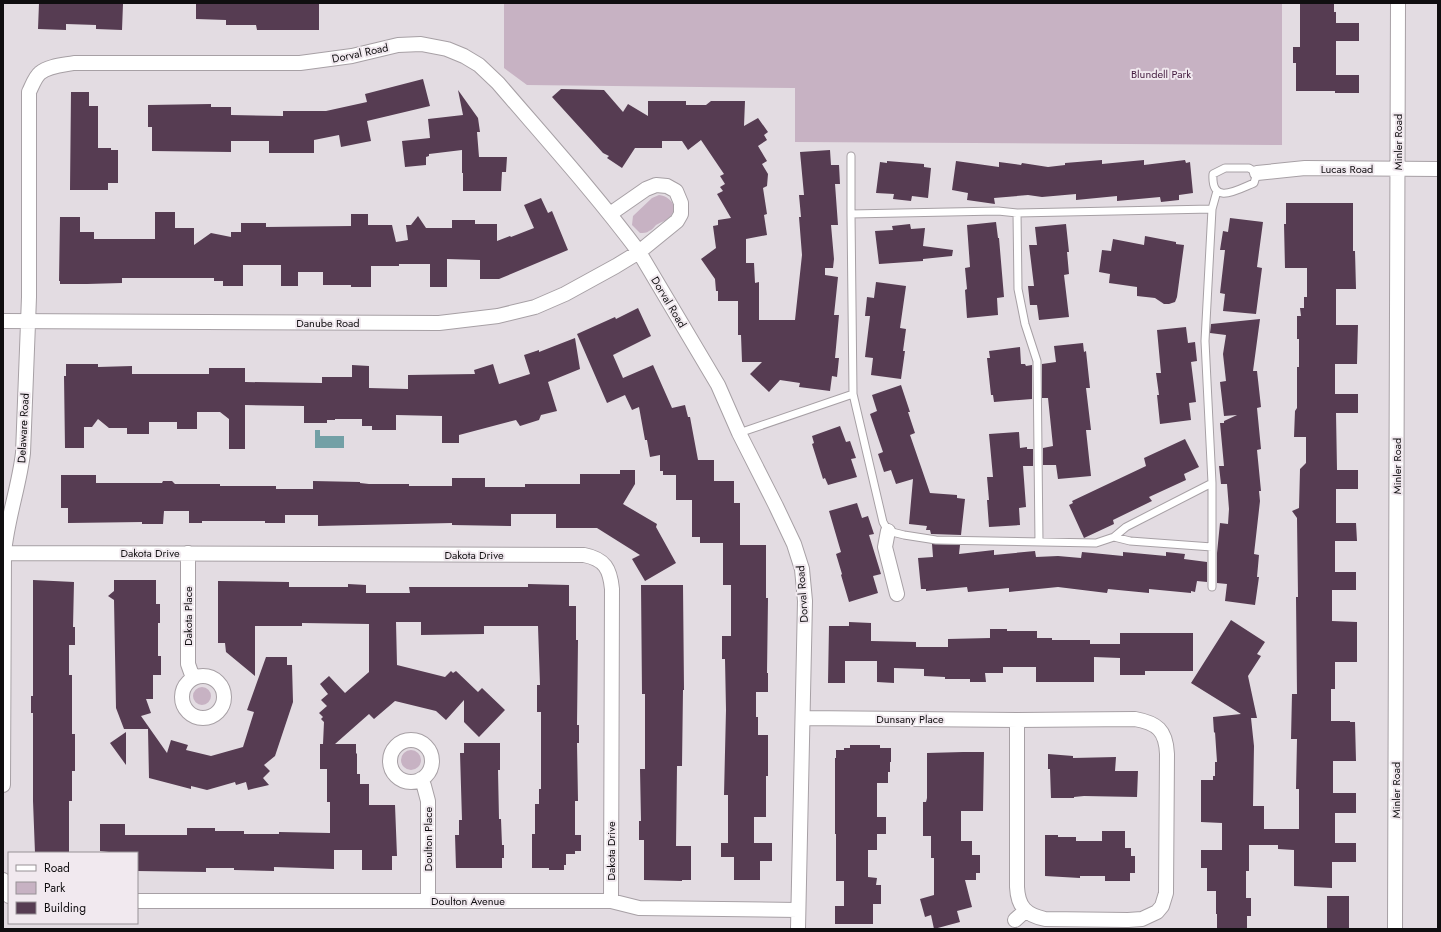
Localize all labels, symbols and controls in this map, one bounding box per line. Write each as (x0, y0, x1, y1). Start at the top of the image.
street label: Dorval Road (330, 39, 390, 67)
park label: Blundell Park (1131, 66, 1191, 82)
street label: Minler Road (1390, 114, 1406, 170)
street label: Lucas Road (1321, 161, 1373, 177)
street label: Dorval Road (647, 273, 691, 331)
street label: Danube Road (296, 315, 360, 331)
street label: Delaware Road (13, 393, 33, 463)
street label: Minler Road (1389, 438, 1405, 494)
street label: Dakota Drive (120, 545, 180, 561)
street label: Dakota Drive (444, 547, 504, 563)
street label: Dorval Road (792, 565, 812, 623)
street label: Dakota Place (180, 586, 196, 646)
street label: Dunsany Place (876, 711, 944, 727)
street label: Minler Road (1388, 762, 1404, 818)
street label: Doulton Place (420, 807, 436, 871)
street label: Dakota Drive (603, 821, 619, 881)
legend (8, 852, 138, 924)
text: Road (44, 859, 70, 877)
text: Park (44, 879, 66, 897)
street label: Doulton Avenue (431, 893, 505, 909)
text: Building (44, 899, 86, 917)

